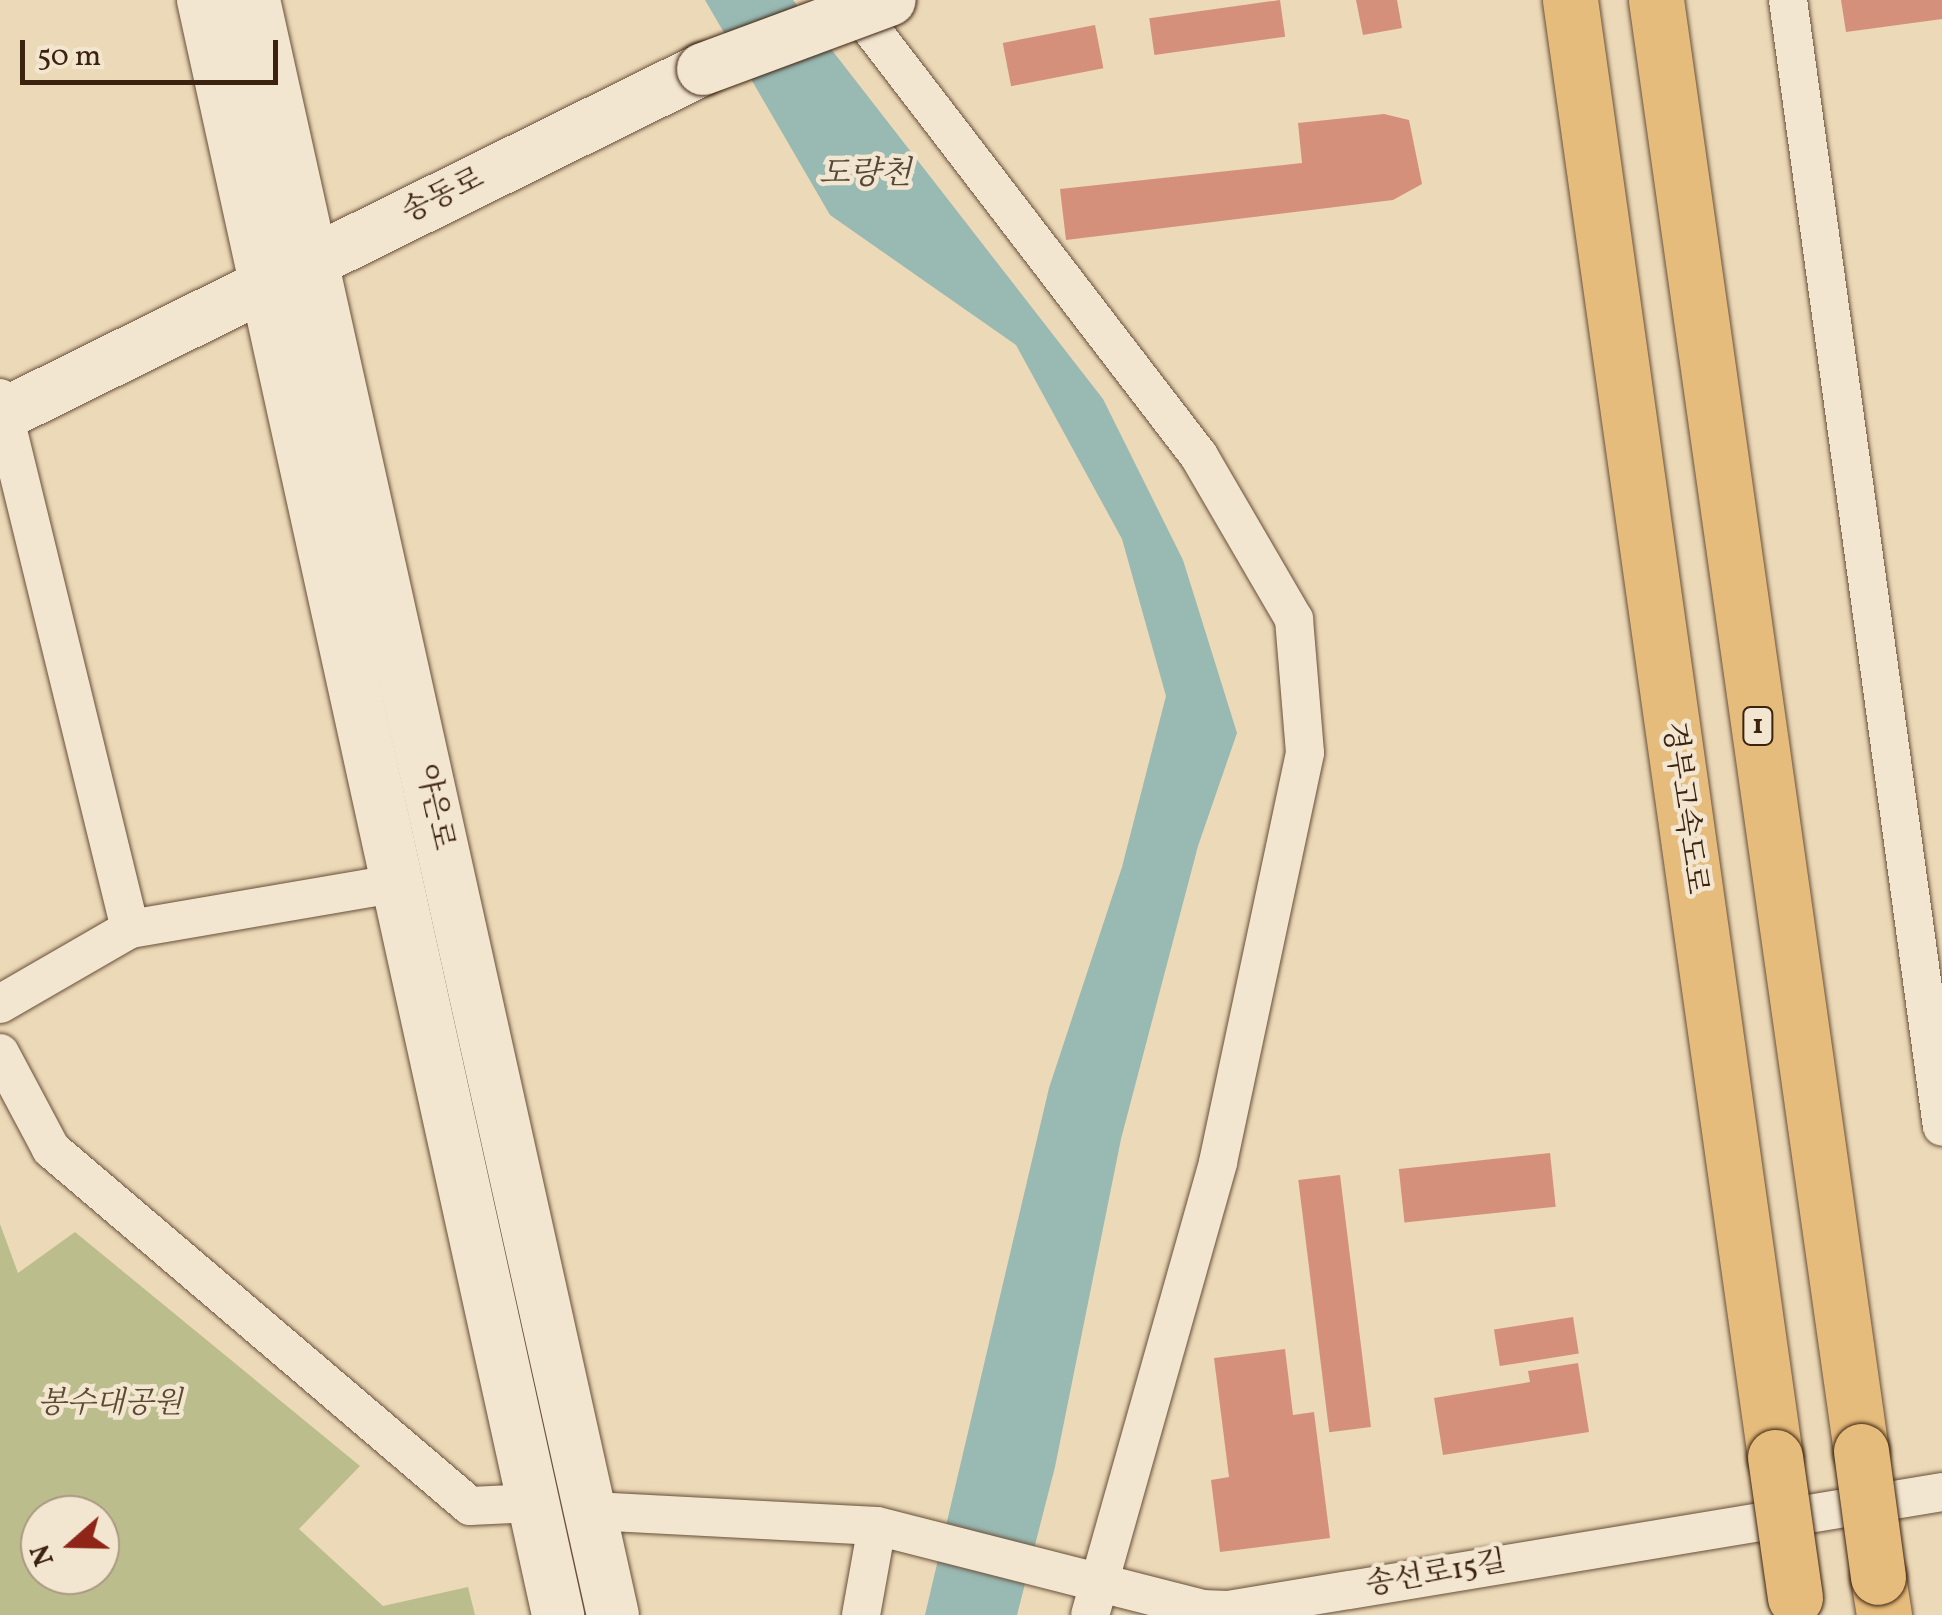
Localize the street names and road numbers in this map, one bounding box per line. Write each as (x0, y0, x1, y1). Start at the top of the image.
street label: 송동로 (396, 161, 490, 231)
road number: 1 (1740, 703, 1776, 749)
street label: 경부고속도로 (1654, 719, 1714, 897)
street label: 야은로 (407, 761, 461, 853)
street label: 송선로15길 (1363, 1544, 1509, 1604)

